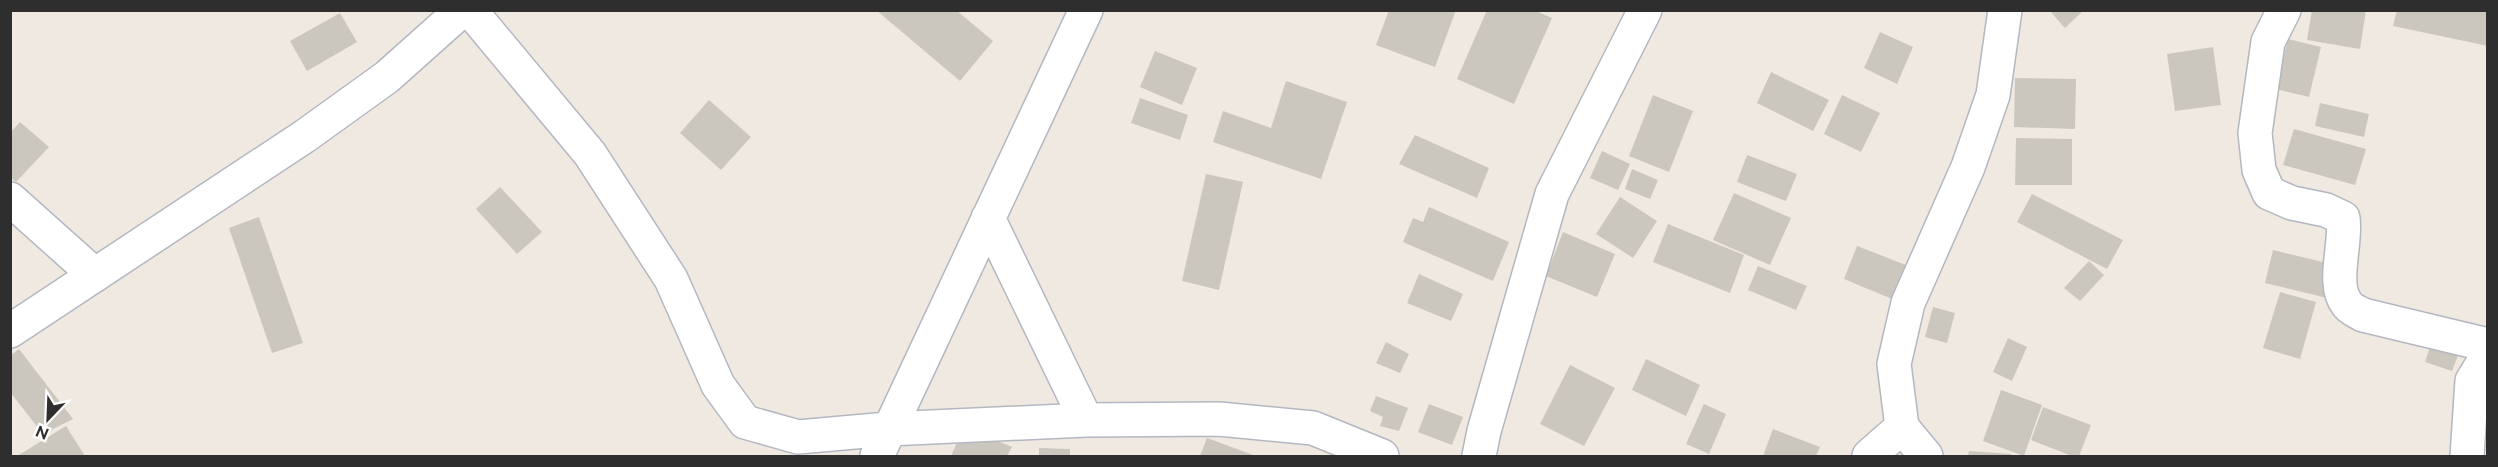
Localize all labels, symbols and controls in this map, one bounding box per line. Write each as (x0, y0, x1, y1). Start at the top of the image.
north arrow (18, 389, 78, 449)
text: N (33, 421, 52, 443)

